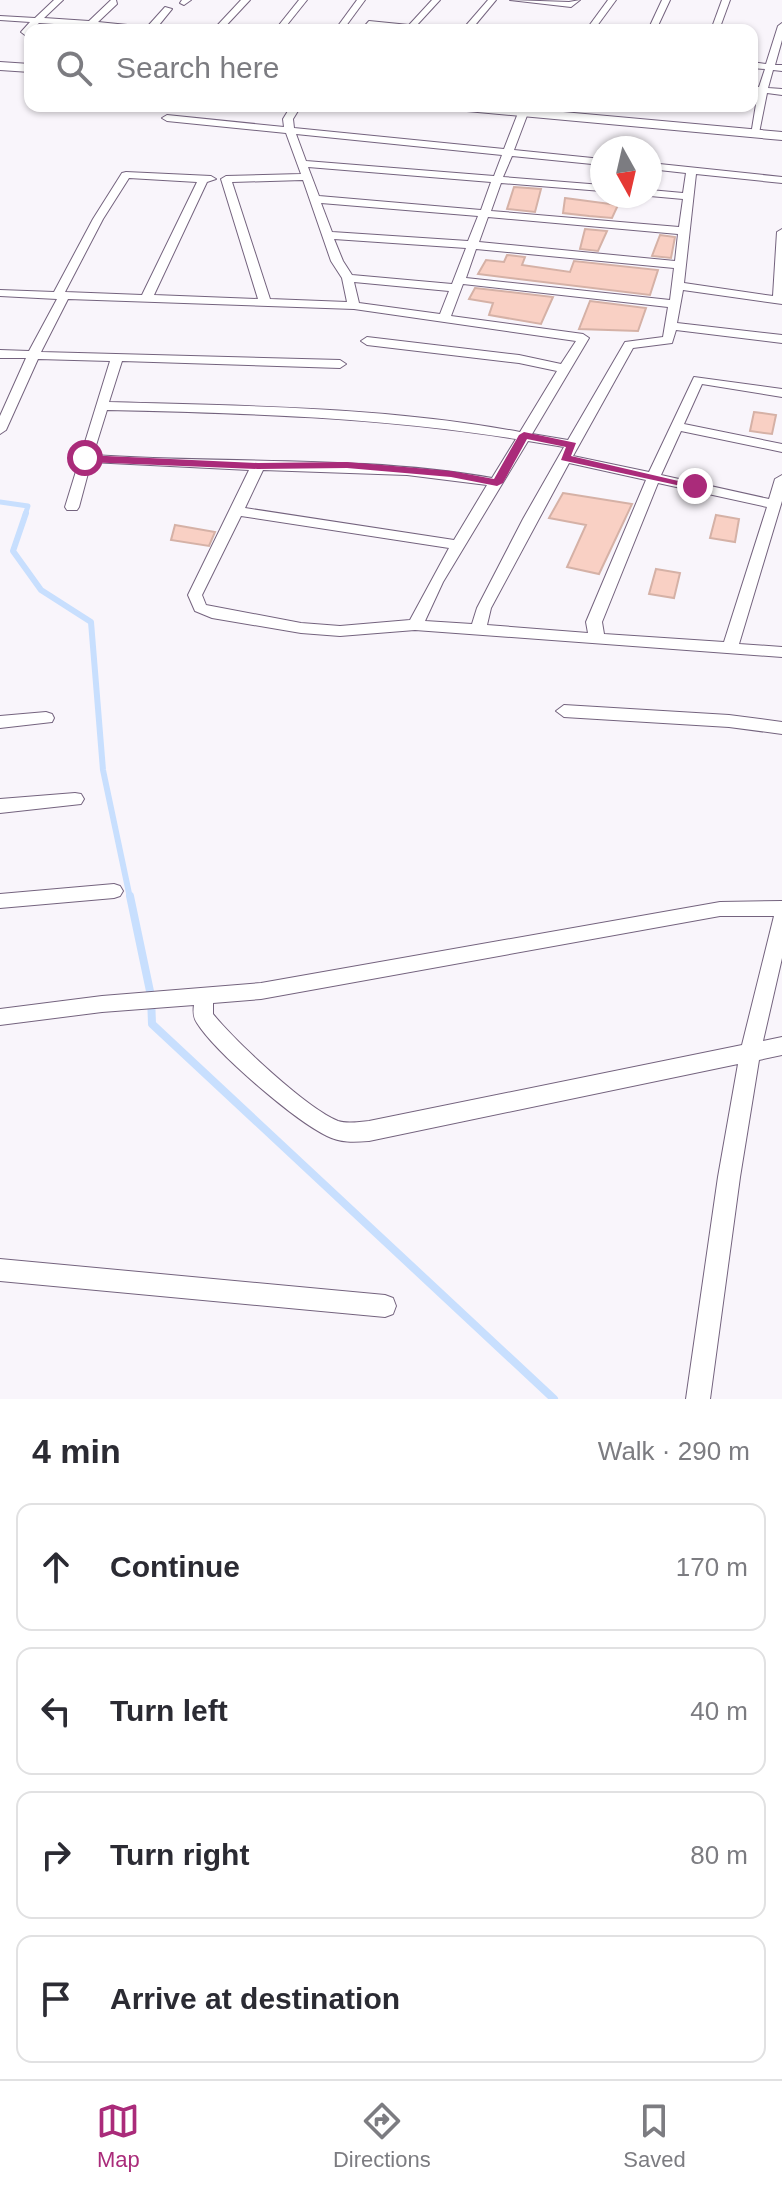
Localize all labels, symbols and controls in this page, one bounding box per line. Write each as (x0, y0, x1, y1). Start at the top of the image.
search box (24, 24, 758, 112)
icon: search (52, 46, 96, 90)
text: Search here (116, 51, 279, 84)
north arrow (590, 136, 662, 208)
route start (67, 440, 103, 476)
route end (677, 468, 713, 504)
text: 4 min (32, 1432, 121, 1470)
text: Walk · 290 m (598, 1436, 750, 1466)
icon: ahead (34, 1545, 78, 1589)
text: Continue (110, 1550, 240, 1583)
text: 170 m (676, 1552, 748, 1582)
icon: left (34, 1689, 78, 1733)
text: Turn left (110, 1694, 228, 1727)
text: 40 m (690, 1696, 748, 1726)
icon: right (34, 1833, 78, 1877)
text: Turn right (110, 1838, 249, 1871)
text: 80 m (690, 1840, 748, 1870)
icon: arrive (34, 1977, 78, 2021)
text: Arrive at destination (110, 1982, 400, 2015)
tab: Map (96, 2099, 140, 2173)
tab: Directions (333, 2099, 431, 2173)
tab: Saved (623, 2099, 686, 2173)

